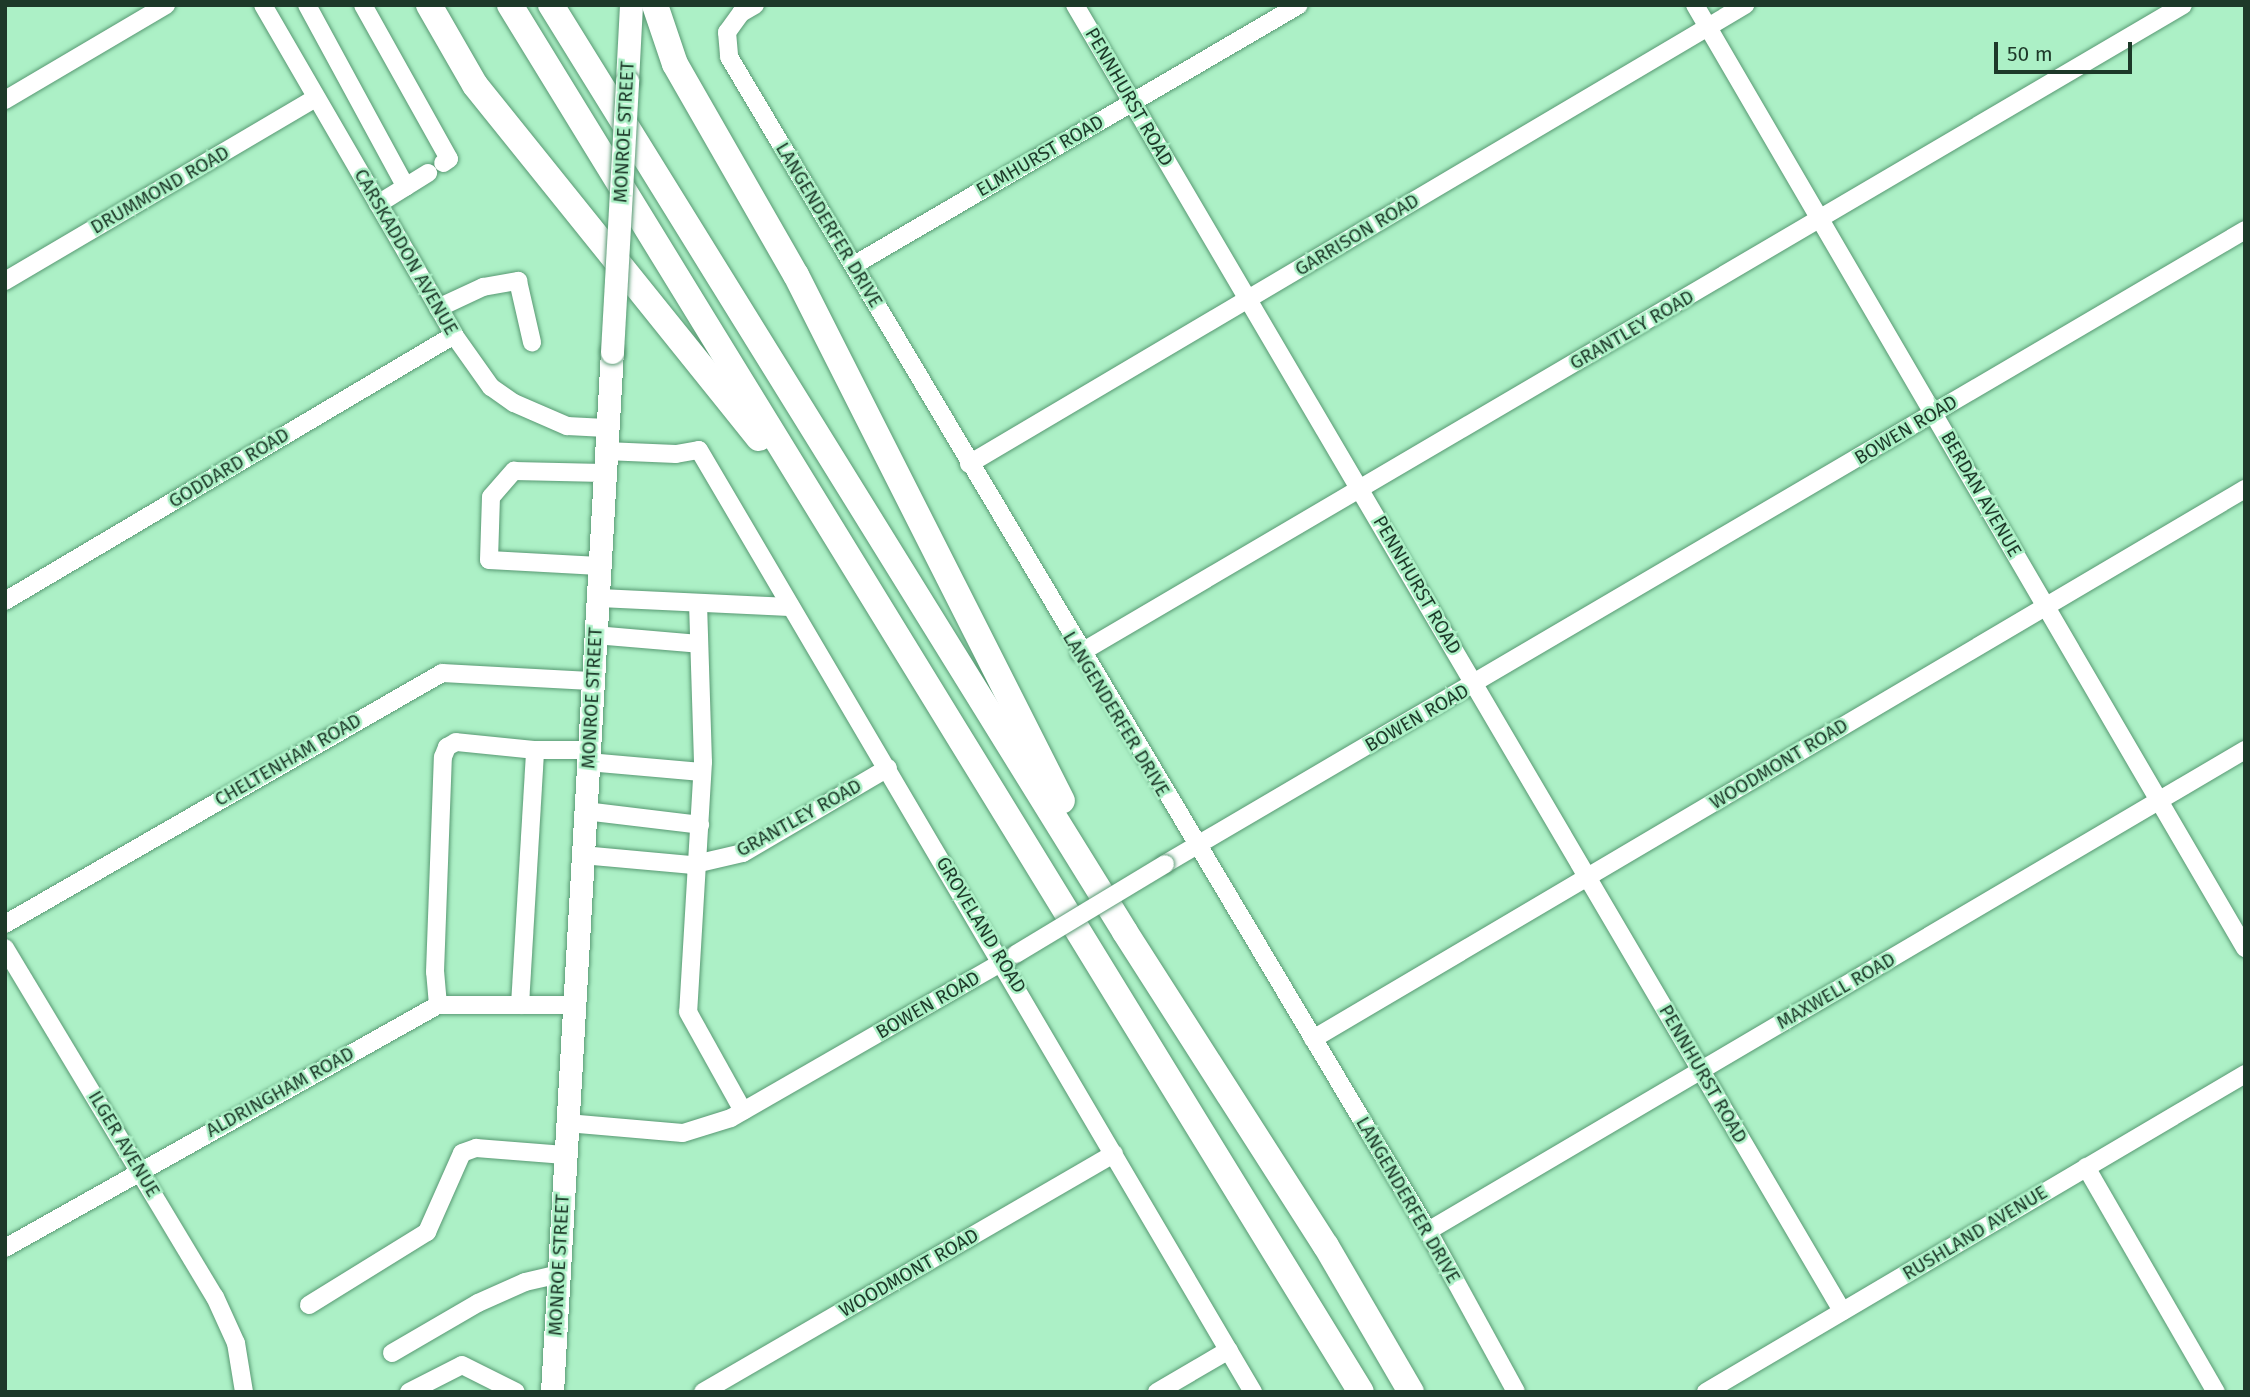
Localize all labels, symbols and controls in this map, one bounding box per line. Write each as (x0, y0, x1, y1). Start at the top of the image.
street label: PENNHURST ROAD (1080, 24, 1178, 170)
scale bar (1998, 28, 2136, 72)
text: 50 m (2007, 41, 2053, 67)
street label: MONROE STREET (609, 61, 639, 203)
street label: ELMHURST ROAD (972, 110, 1108, 202)
street label: LANGENDERFER DRIVE (771, 138, 887, 312)
street label: DRUMMOND ROAD (87, 141, 233, 239)
street label: CARSKADDON AVENUE (349, 165, 463, 339)
street label: GARRISON ROAD (1291, 189, 1423, 281)
street label: GRANTLEY ROAD (1566, 285, 1698, 375)
street label: BOWEN ROAD (1850, 390, 1962, 470)
street label: GODDARD ROAD (165, 423, 293, 513)
street label: BERDAN AVENUE (1936, 427, 2026, 561)
street label: PENNHURST ROAD (1368, 512, 1466, 658)
street label: MONROE STREET (577, 627, 607, 769)
street label: LANGENDERFER DRIVE (1058, 627, 1174, 801)
street label: BOWEN ROAD (1361, 679, 1473, 757)
street label: CHELTENHAM ROAD (211, 709, 365, 811)
street label: WOODMONT ROAD (1706, 714, 1852, 814)
street label: GRANTLEY ROAD (732, 774, 866, 862)
street label: GROVELAND ROAD (931, 853, 1031, 997)
street label: MAXWELL ROAD (1773, 948, 1899, 1034)
street label: BOWEN ROAD (872, 966, 984, 1044)
street label: PENNHURST ROAD (1654, 1001, 1752, 1147)
street label: ALDRINGHAM ROAD (202, 1042, 358, 1142)
street label: ILGER AVENUE (83, 1087, 165, 1201)
street label: LANGENDERFER DRIVE (1351, 1113, 1465, 1287)
street label: RUSHLAND AVENUE (1899, 1181, 2051, 1285)
street label: MONROE STREET (544, 1194, 574, 1336)
street label: WOODMONT ROAD (835, 1224, 983, 1322)

